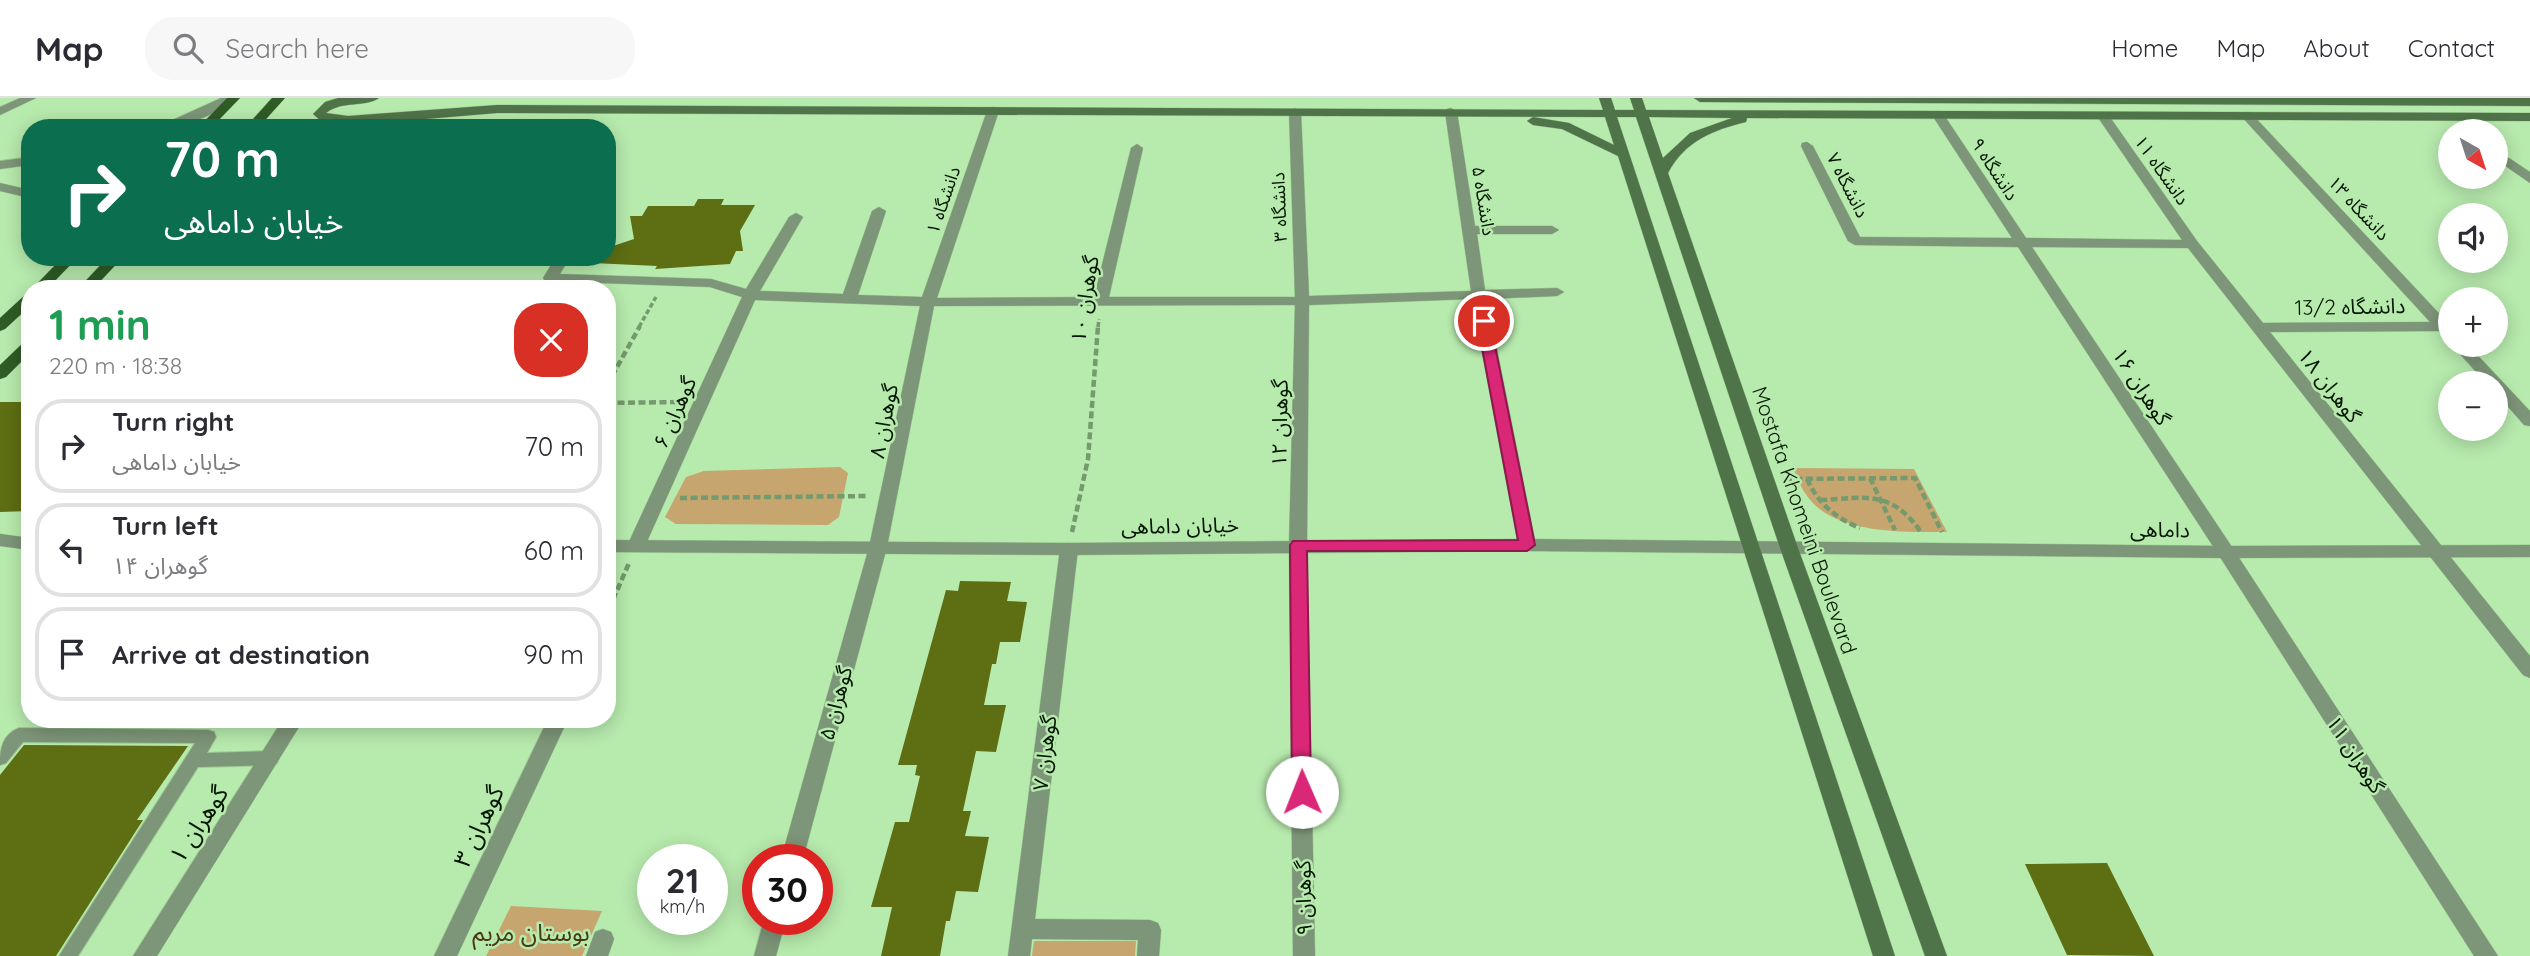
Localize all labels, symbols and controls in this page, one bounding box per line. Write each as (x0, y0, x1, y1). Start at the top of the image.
search box (145, 17, 635, 80)
text: Map (35, 28, 103, 69)
icon: search (169, 29, 207, 67)
text: Search here (225, 32, 369, 65)
text: Home (2111, 33, 2178, 63)
text: Map (2216, 33, 2265, 63)
text: About (2303, 33, 2370, 63)
text: Contact (2408, 33, 2495, 63)
north arrow (2438, 119, 2508, 189)
map controls (2438, 119, 2508, 441)
text: 70 m (164, 128, 280, 189)
street label: دانشگاه ۱۱ (2130, 131, 2194, 209)
street label: دانشگاه ۹ (1966, 133, 2024, 205)
icon: right (49, 147, 140, 238)
street label: دانشگاه ۷ (1822, 149, 1874, 221)
street label: دانشگاه ۱ (921, 163, 965, 237)
street label: دانشگاه ۵ (1467, 165, 1501, 237)
street label: دانشگاه ۱۳ (2323, 171, 2395, 245)
street label: دانشگاه ۳ (1266, 172, 1292, 242)
text: خیابان داماهی (164, 201, 344, 241)
button: sound (2438, 203, 2508, 273)
street label: گوهران ۱۰ (1064, 253, 1104, 344)
button: + (2438, 287, 2508, 357)
pin (1454, 291, 1514, 351)
street label: دانشگاه 13/2 (2294, 292, 2406, 320)
text: 1 min (49, 298, 151, 351)
icon: arrive (1465, 302, 1503, 340)
button: close (514, 303, 588, 377)
street label: گوهران ۱۶ (2107, 342, 2177, 430)
street label: گوهران ۱۸ (2293, 342, 2367, 428)
text: 220 m · 18:38 (49, 351, 182, 380)
button: − (2438, 371, 2508, 441)
street label: گوهران ۶ (647, 372, 701, 452)
street label: گوهران ۱۲ (1265, 379, 1293, 467)
street label: گوهران ۸ (863, 381, 903, 461)
street label: Mostafa Khomeini Boulevard (1747, 383, 1863, 657)
text: Turn right (112, 405, 234, 438)
icon: right (53, 427, 91, 465)
text: 70 m (524, 430, 584, 463)
text: خیابان داماهی (112, 447, 241, 476)
text: Turn left (112, 509, 219, 542)
street label: خیابان داماهی (1121, 511, 1239, 539)
street label: داماهی (2130, 515, 2190, 543)
icon: left (53, 531, 91, 569)
text: 60 m (524, 534, 584, 567)
text: گوهران ۱۴ (112, 551, 208, 580)
icon: arrive (53, 635, 91, 673)
text: Arrive at destination (112, 638, 370, 671)
text: 90 m (523, 638, 584, 671)
street label: گوهران ۵ (813, 663, 857, 743)
street label: گوهران ۱۱ (2321, 710, 2391, 798)
street label: گوهران ۷ (1026, 714, 1062, 792)
position arrow (1265, 755, 1339, 829)
street label: گوهران ۱ (162, 779, 235, 868)
street label: گوهران ۳ (446, 780, 510, 871)
speed limit sign: 30 (742, 844, 833, 935)
text: 21 (666, 858, 699, 902)
street label: گوهران ۹ (1289, 860, 1317, 936)
text: km/h (660, 895, 705, 918)
park label: بوستان مریم (472, 917, 590, 950)

